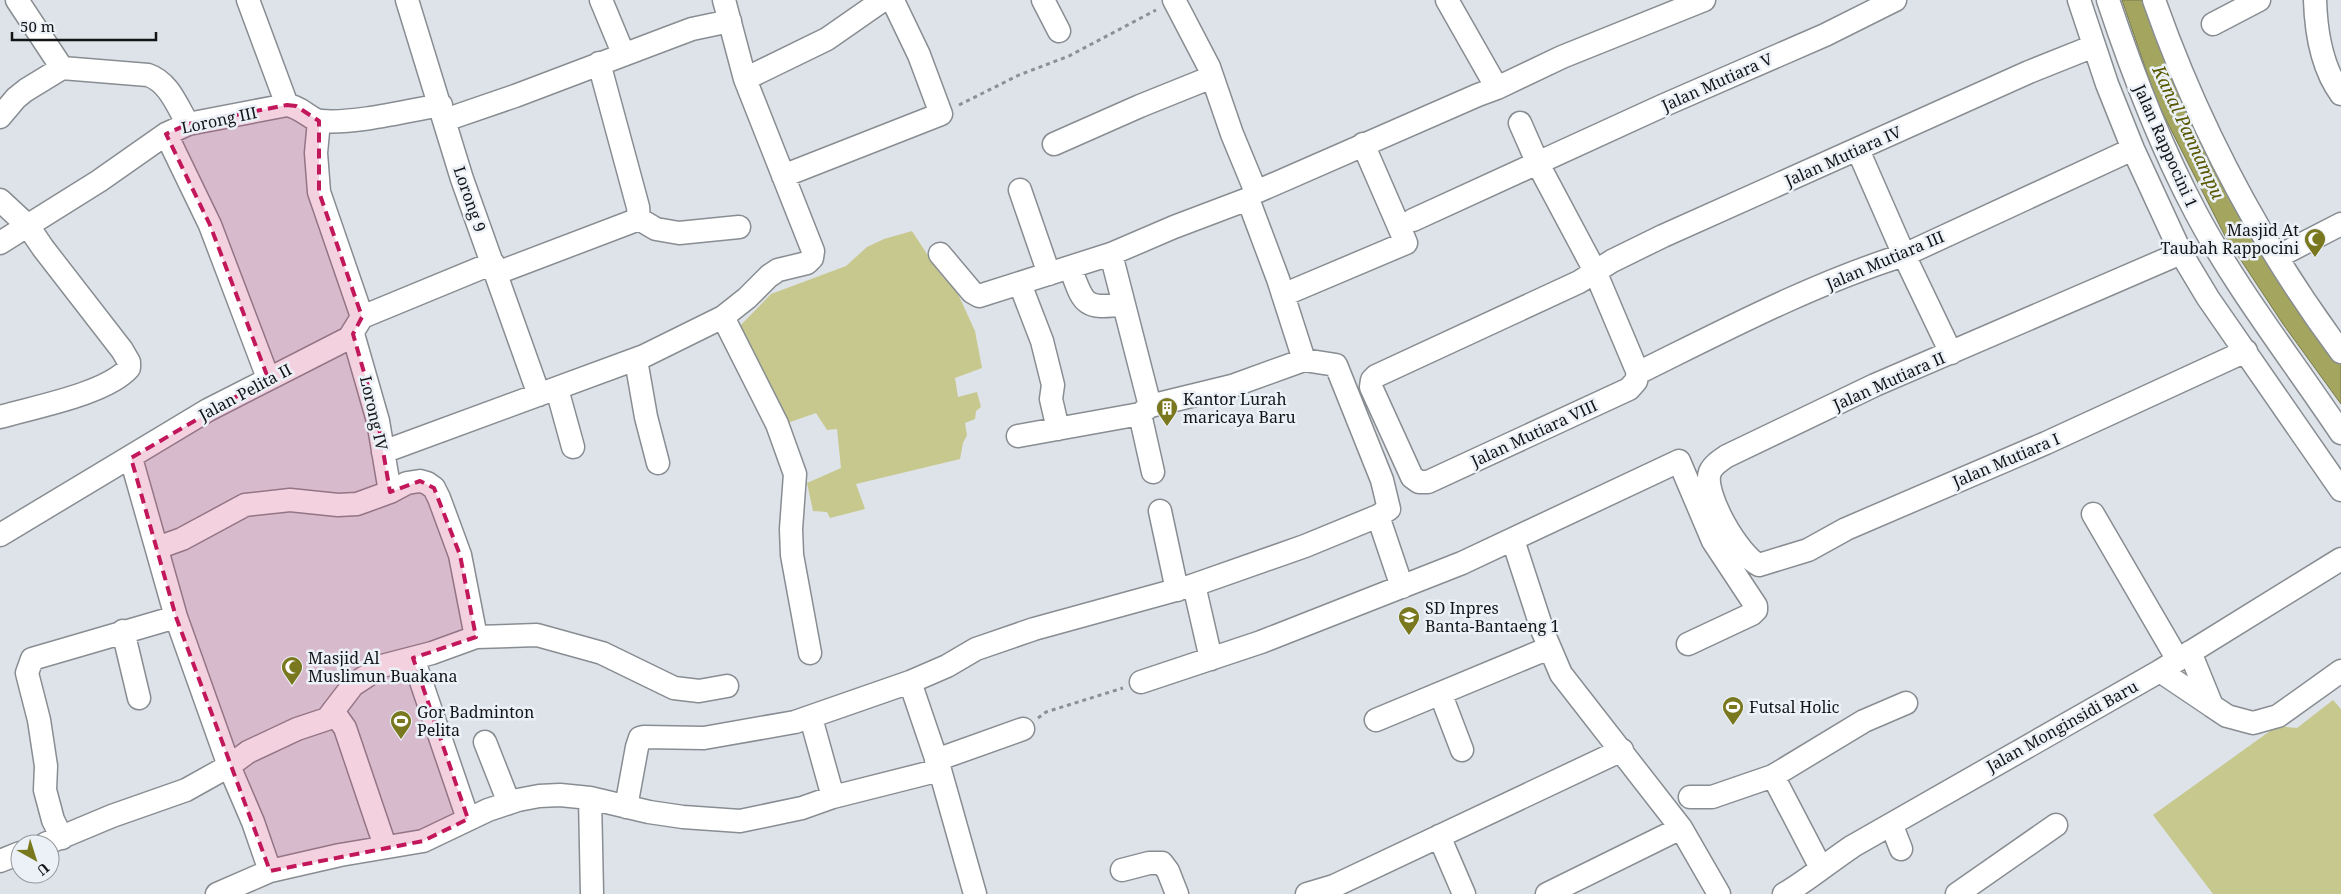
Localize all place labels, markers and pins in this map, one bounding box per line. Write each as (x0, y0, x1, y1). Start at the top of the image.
place label: Masjid At Taubah Rappocini (2161, 219, 2299, 259)
mosque icon: Masjid At Taubah Rappocini (2303, 227, 2327, 258)
place label: Kantor Lurah maricaya Baru (1183, 388, 1296, 428)
building icon: Kantor Lurah maricaya Baru (1155, 396, 1179, 427)
place label: SD Inpres Banta-Bantaeng 1 (1425, 597, 1559, 637)
school or university icon: SD Inpres Banta-Bantaeng 1 (1397, 605, 1421, 636)
place label: Masjid Al Muslimun Buakana (308, 647, 458, 687)
mosque icon: Masjid Al Muslimun Buakana (280, 655, 304, 686)
sports icon: Futsal Holic (1721, 695, 1745, 726)
place label: Futsal Holic (1749, 696, 1840, 718)
place label: Gor Badminton Pelita (417, 701, 534, 741)
sports icon: Gor Badminton Pelita (389, 709, 413, 740)

